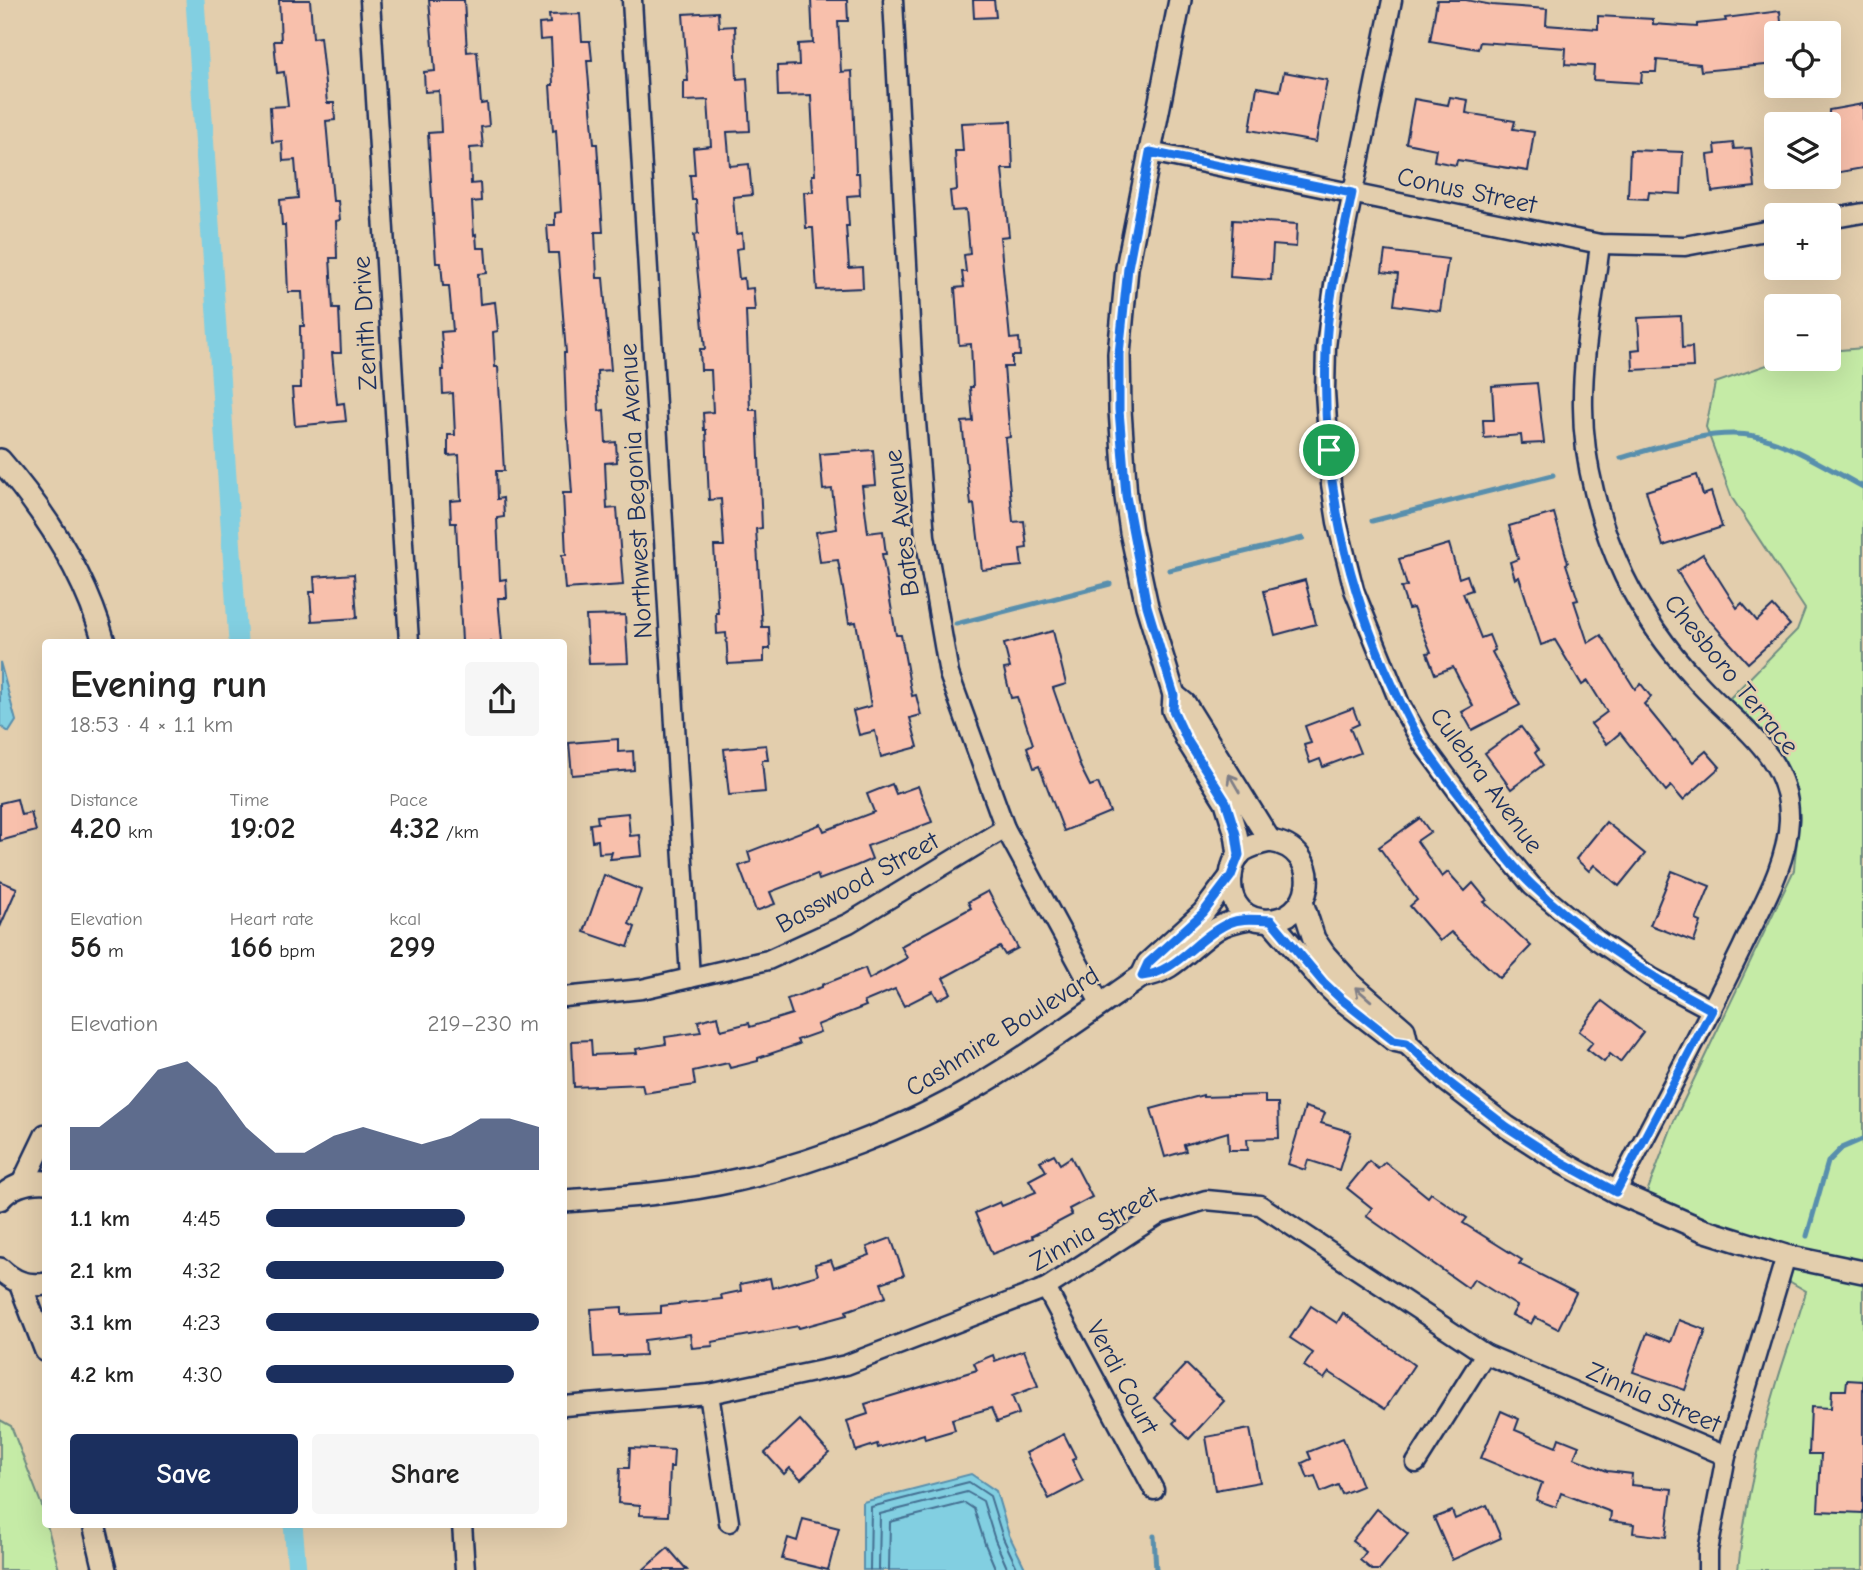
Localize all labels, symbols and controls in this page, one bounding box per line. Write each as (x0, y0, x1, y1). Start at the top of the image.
map controls (1764, 21, 1841, 371)
button: locate (1764, 21, 1841, 98)
button: layers (1764, 112, 1841, 189)
street label: Conus Street (1394, 162, 1541, 221)
button: + (1764, 203, 1841, 280)
street label: Zenith Drive (347, 255, 383, 391)
button: − (1764, 294, 1841, 371)
street label: Northwest Begonia Avenue (613, 342, 659, 639)
pin (1299, 420, 1359, 480)
icon: arrive (1310, 431, 1348, 469)
street label: Bates Avenue (878, 448, 926, 598)
street label: Chesboro Terrace (1657, 588, 1805, 761)
button: share (465, 662, 539, 736)
text: Evening run (70, 663, 267, 707)
street label: Culebra Avenue (1423, 702, 1549, 859)
text: 18:53 · 4 × 1.1 km (70, 711, 233, 738)
one-way arrow (1227, 774, 1241, 794)
text: Distance (70, 789, 138, 811)
text: Time (230, 789, 269, 811)
text: Pace (389, 789, 428, 811)
text: 4.20 (70, 811, 122, 846)
text: 19:02 (230, 811, 295, 846)
text: 4:32 (389, 811, 439, 846)
text: km (122, 821, 153, 843)
text: /km (439, 821, 479, 843)
street label: Basswood Street (771, 825, 945, 940)
text: Elevation (70, 908, 143, 930)
text: Heart rate (230, 908, 313, 930)
text: kcal (389, 908, 421, 930)
text: 56 (70, 930, 102, 965)
text: 166 (230, 930, 273, 965)
text: 299 (389, 930, 436, 965)
text: m (102, 940, 124, 962)
text: bpm (273, 940, 315, 962)
street label: Cashmire Boulevard (900, 960, 1105, 1103)
one-way arrow (1354, 986, 1372, 1002)
text: Elevation (70, 1010, 158, 1037)
text: 219–230 m (427, 1010, 539, 1037)
street label: Zinnia Street (1025, 1179, 1165, 1278)
text: 1.1 km (70, 1205, 130, 1232)
text: 4:45 (182, 1205, 221, 1232)
text: 2.1 km (70, 1257, 132, 1284)
text: 4:32 (182, 1257, 221, 1284)
text: 3.1 km (70, 1309, 132, 1336)
text: 4:23 (182, 1309, 221, 1336)
street label: Verdi Court (1080, 1316, 1165, 1441)
street label: Zinnia Street (1582, 1356, 1727, 1440)
text: 4.2 km (70, 1361, 134, 1388)
text: 4:30 (182, 1361, 223, 1388)
button: Save (70, 1434, 298, 1514)
button: Share (312, 1434, 539, 1514)

